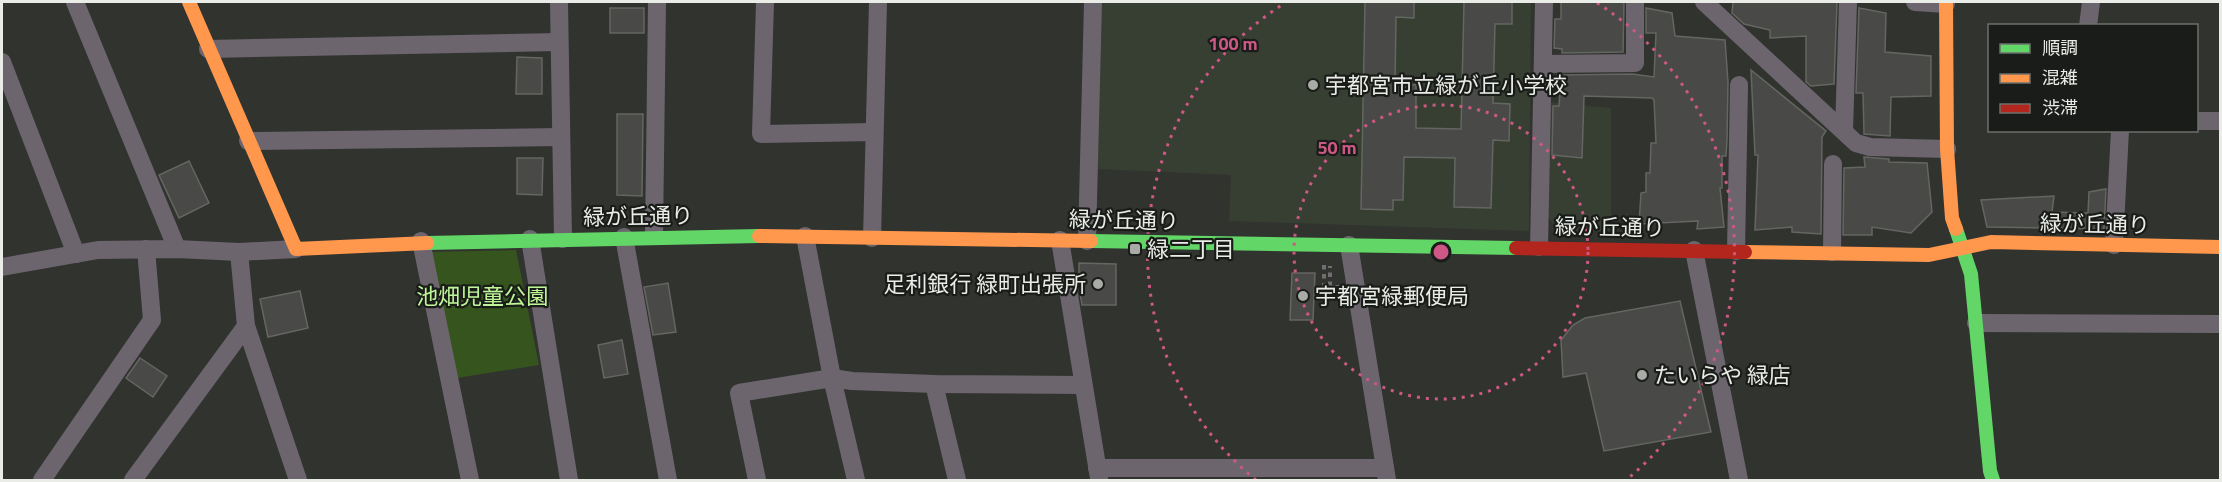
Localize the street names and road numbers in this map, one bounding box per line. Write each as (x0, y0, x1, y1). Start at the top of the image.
street label: 緑が丘通り (583, 198, 693, 234)
street label: 緑が丘通り (1069, 202, 1179, 238)
street label: 緑が丘通り (2040, 206, 2150, 242)
street label: 緑が丘通り (1555, 209, 1665, 245)

